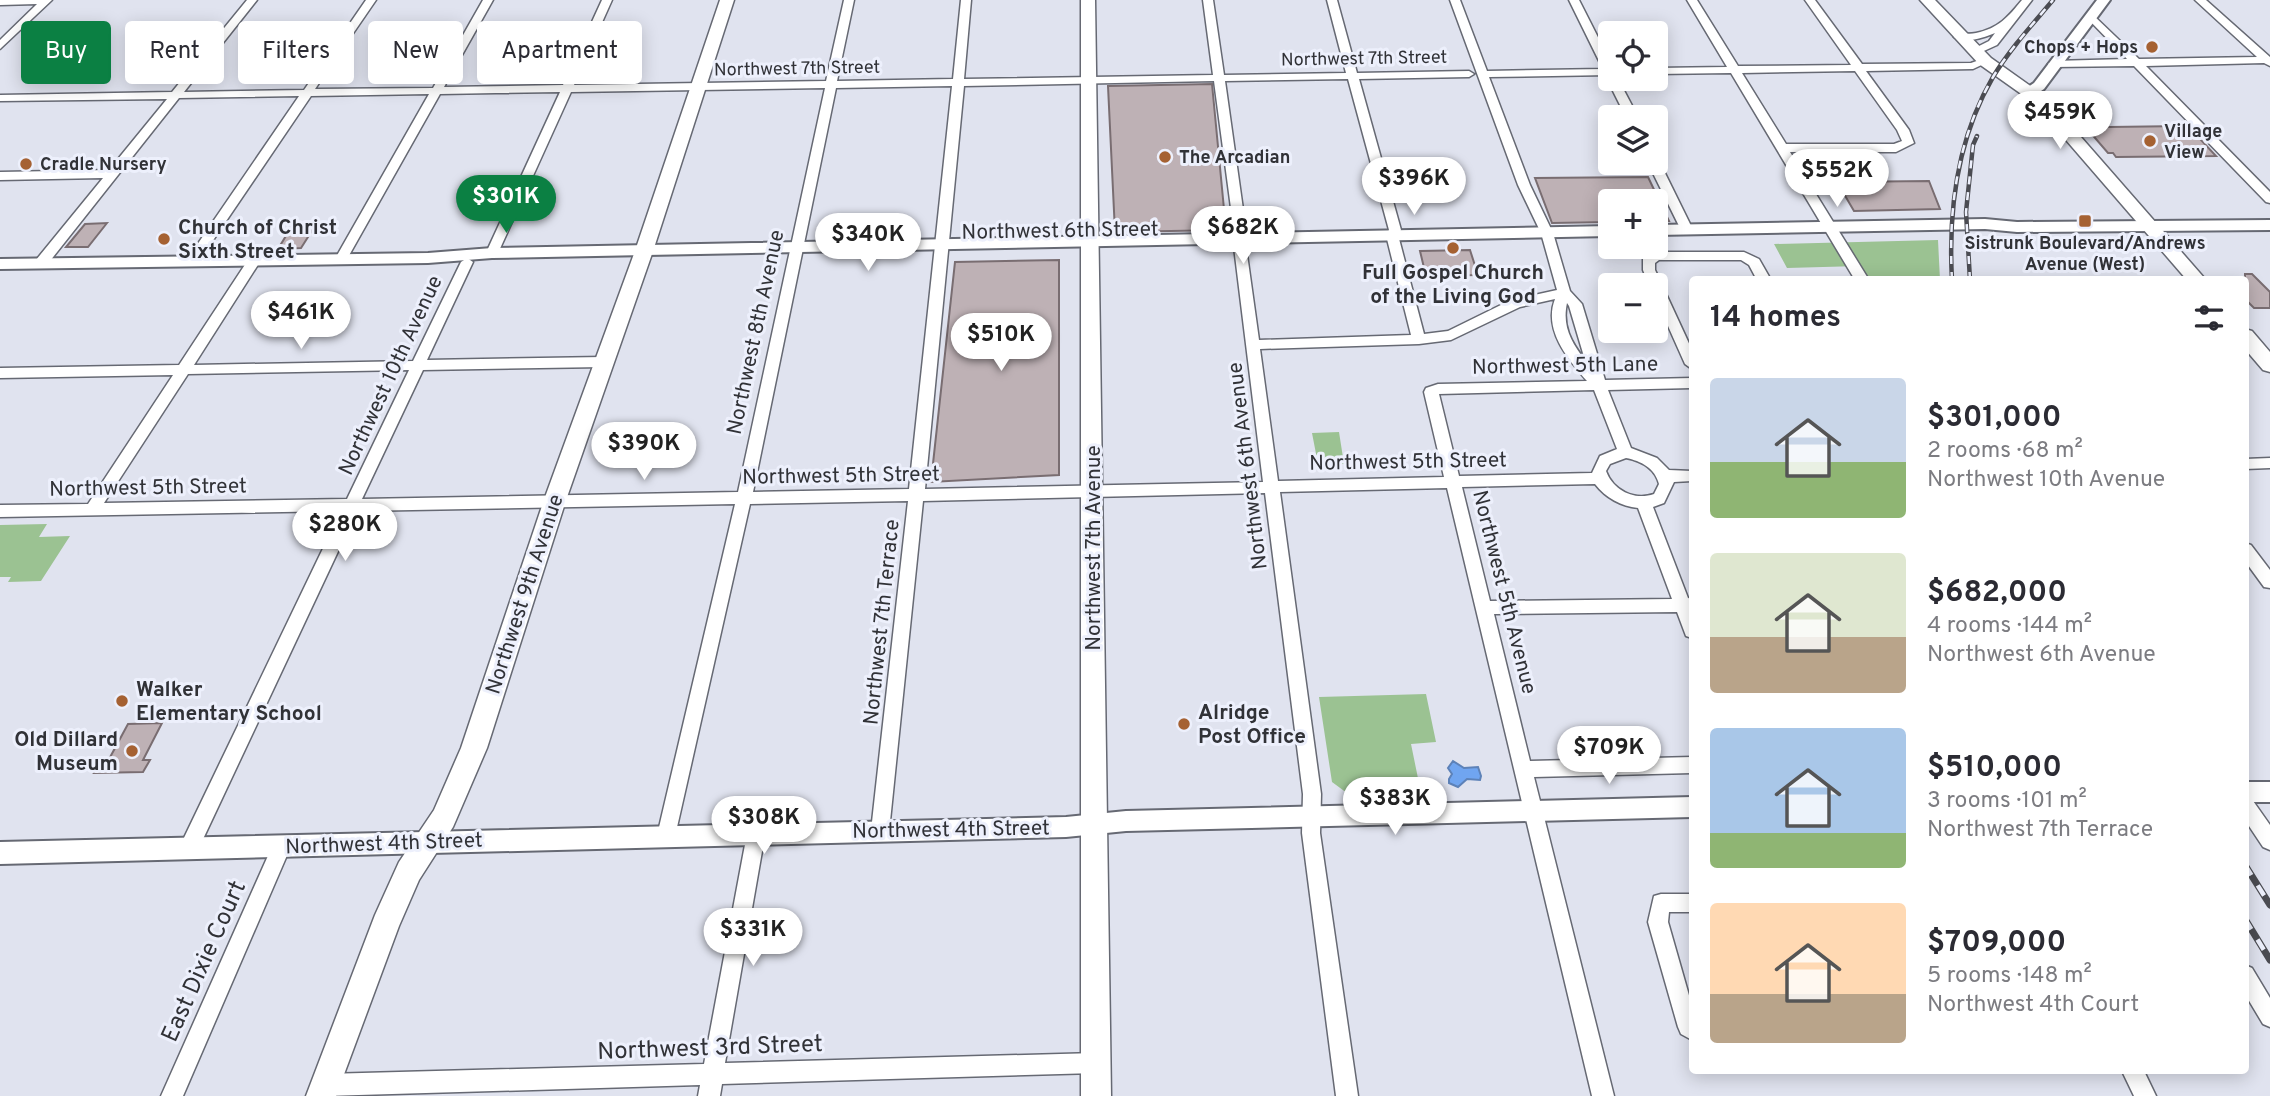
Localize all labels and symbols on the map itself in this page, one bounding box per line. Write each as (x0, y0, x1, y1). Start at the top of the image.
place label: Chops + Hops (2024, 37, 2138, 60)
marker: Chops + Hops (2144, 39, 2160, 55)
street label: Northwest 7th Street (1281, 47, 1447, 72)
street label: Northwest 7th Street (714, 57, 880, 82)
pin: $459K (2011, 92, 2109, 151)
place label: Village View (2164, 121, 2222, 165)
marker: Village View (2142, 133, 2158, 149)
place label: The Arcadian (1179, 147, 1290, 170)
marker: The Arcadian (1157, 149, 1173, 165)
pin: $552K (1788, 150, 1886, 209)
place label: Cradle Nursery (40, 154, 167, 177)
marker: Cradle Nursery (18, 156, 34, 172)
pin: $396K (1365, 158, 1463, 217)
pin: $301K (457, 176, 555, 235)
pin: $682K (1194, 206, 1292, 266)
marker: Sistrunk Boulevard/Andrews Avenue (West) (2077, 213, 2093, 229)
pin: $340K (819, 214, 917, 273)
place label: Church of Christ Sixth Street (178, 215, 337, 266)
street label: Northwest 6th Street (961, 216, 1159, 247)
street label: Northwest 8th Avenue (722, 227, 791, 437)
marker: Church of Christ Sixth Street (156, 231, 172, 247)
place label: Sistrunk Boulevard/Andrews Avenue (West) (1964, 233, 2206, 277)
marker: Full Gospel Church of the Living God (1445, 240, 1461, 256)
place label: Full Gospel Church of the Living God (1362, 260, 1544, 311)
street label: Northwest 10th Avenue (333, 271, 450, 480)
pin: $461K (252, 292, 350, 351)
pin: $510K (952, 314, 1050, 373)
street label: Northwest 5th Lane (1472, 351, 1658, 382)
street label: Northwest 6th Avenue (1222, 361, 1275, 571)
pin: $390K (595, 422, 693, 482)
street label: Northwest 7th Avenue (1081, 445, 1108, 651)
street label: Northwest 5th Street (1309, 447, 1507, 478)
street label: Northwest 5th Street (742, 461, 940, 492)
street label: Northwest 5th Street (49, 473, 247, 504)
street label: Northwest 5th Avenue (1465, 488, 1542, 697)
street label: Northwest 9th Avenue (480, 491, 571, 698)
pin: $280K (296, 504, 394, 563)
street label: Northwest 7th Terrace (858, 518, 907, 726)
place label: Walker Elementary School (136, 677, 322, 728)
marker: Walker Elementary School (114, 693, 130, 709)
place label: Alridge Post Office (1198, 700, 1306, 751)
marker: Alridge Post Office (1176, 716, 1192, 732)
pin: $709K (1560, 726, 1658, 786)
place label: Old Dillard Museum (14, 727, 118, 778)
marker: Old Dillard Museum (124, 743, 140, 759)
pin: $383K (1346, 778, 1444, 837)
pin: $308K (715, 796, 813, 856)
street label: Northwest 4th Street (852, 815, 1050, 846)
street label: Northwest 4th Street (285, 828, 483, 861)
street label: East Dixie Court (156, 876, 254, 1047)
pin: $331K (704, 908, 802, 968)
street label: Northwest 3rd Street (597, 1030, 823, 1068)

